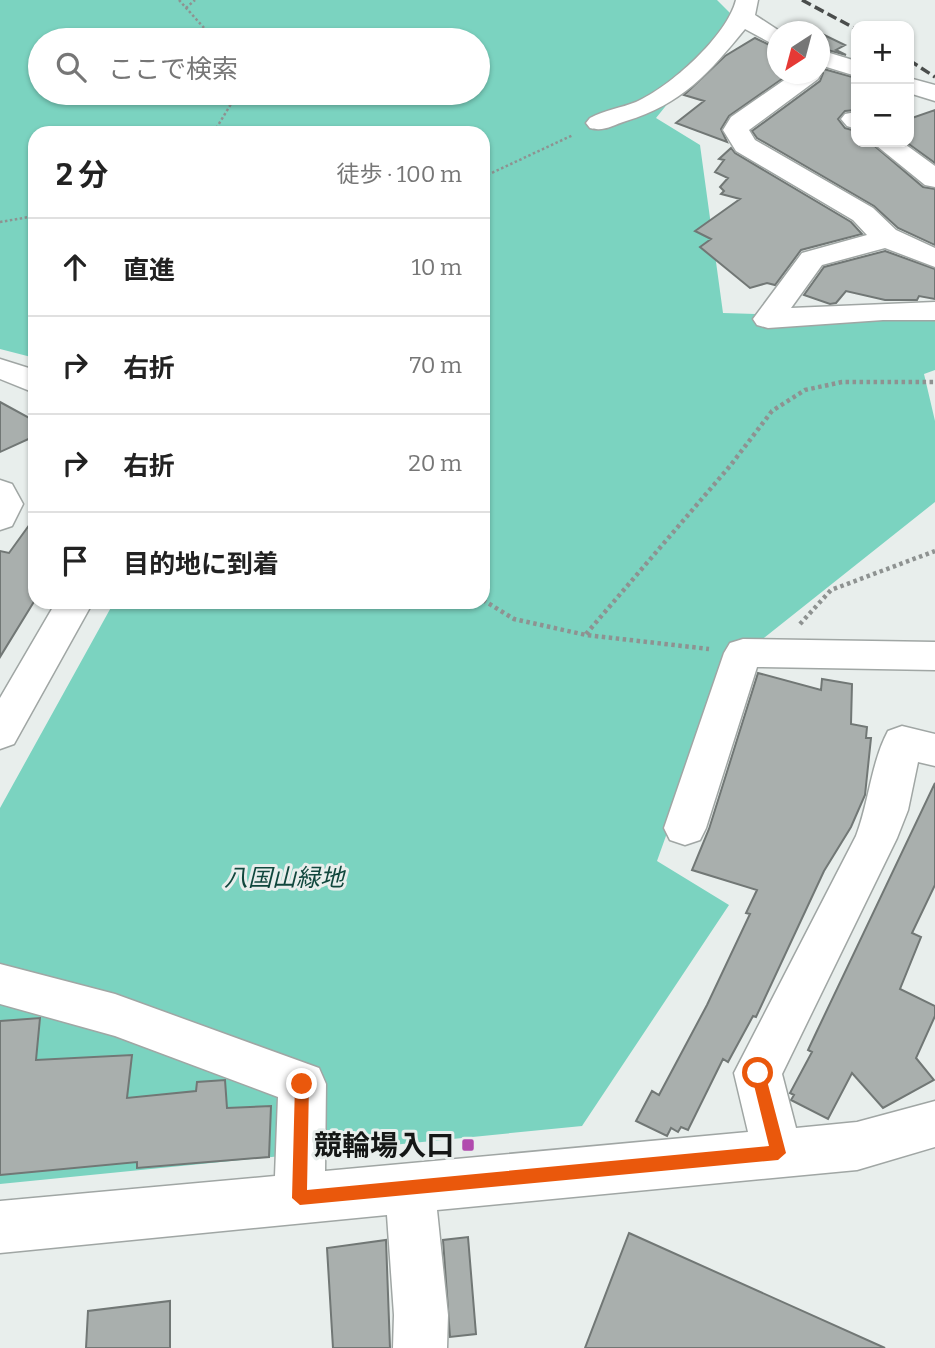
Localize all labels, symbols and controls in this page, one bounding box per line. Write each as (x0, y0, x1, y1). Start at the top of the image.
north arrow (767, 21, 830, 84)
map controls (851, 21, 914, 147)
button: + (851, 21, 914, 84)
search box (28, 28, 490, 105)
icon: search (52, 48, 90, 86)
text: ここで検索 (108, 54, 238, 85)
button: − (851, 84, 914, 147)
text: 2 分 (56, 157, 108, 193)
text: 徒歩 · 100 m (337, 160, 462, 188)
icon: ahead (56, 248, 94, 286)
text: 10 m (411, 253, 462, 281)
text: 直進 (123, 255, 175, 286)
icon: right (56, 346, 94, 384)
text: 70 m (410, 351, 462, 379)
text: 右折 (123, 353, 175, 384)
icon: right (56, 444, 94, 482)
text: 20 m (408, 449, 462, 477)
text: 右折 (123, 451, 175, 482)
icon: arrive (56, 542, 94, 580)
text: 目的地に到着 (123, 549, 279, 580)
park label: 八国山緑地 (224, 864, 347, 892)
route start (742, 1057, 773, 1088)
route end (286, 1068, 317, 1099)
place label: 競輪場入口 (314, 1129, 454, 1162)
marker: 競輪場入口 (460, 1137, 476, 1153)

